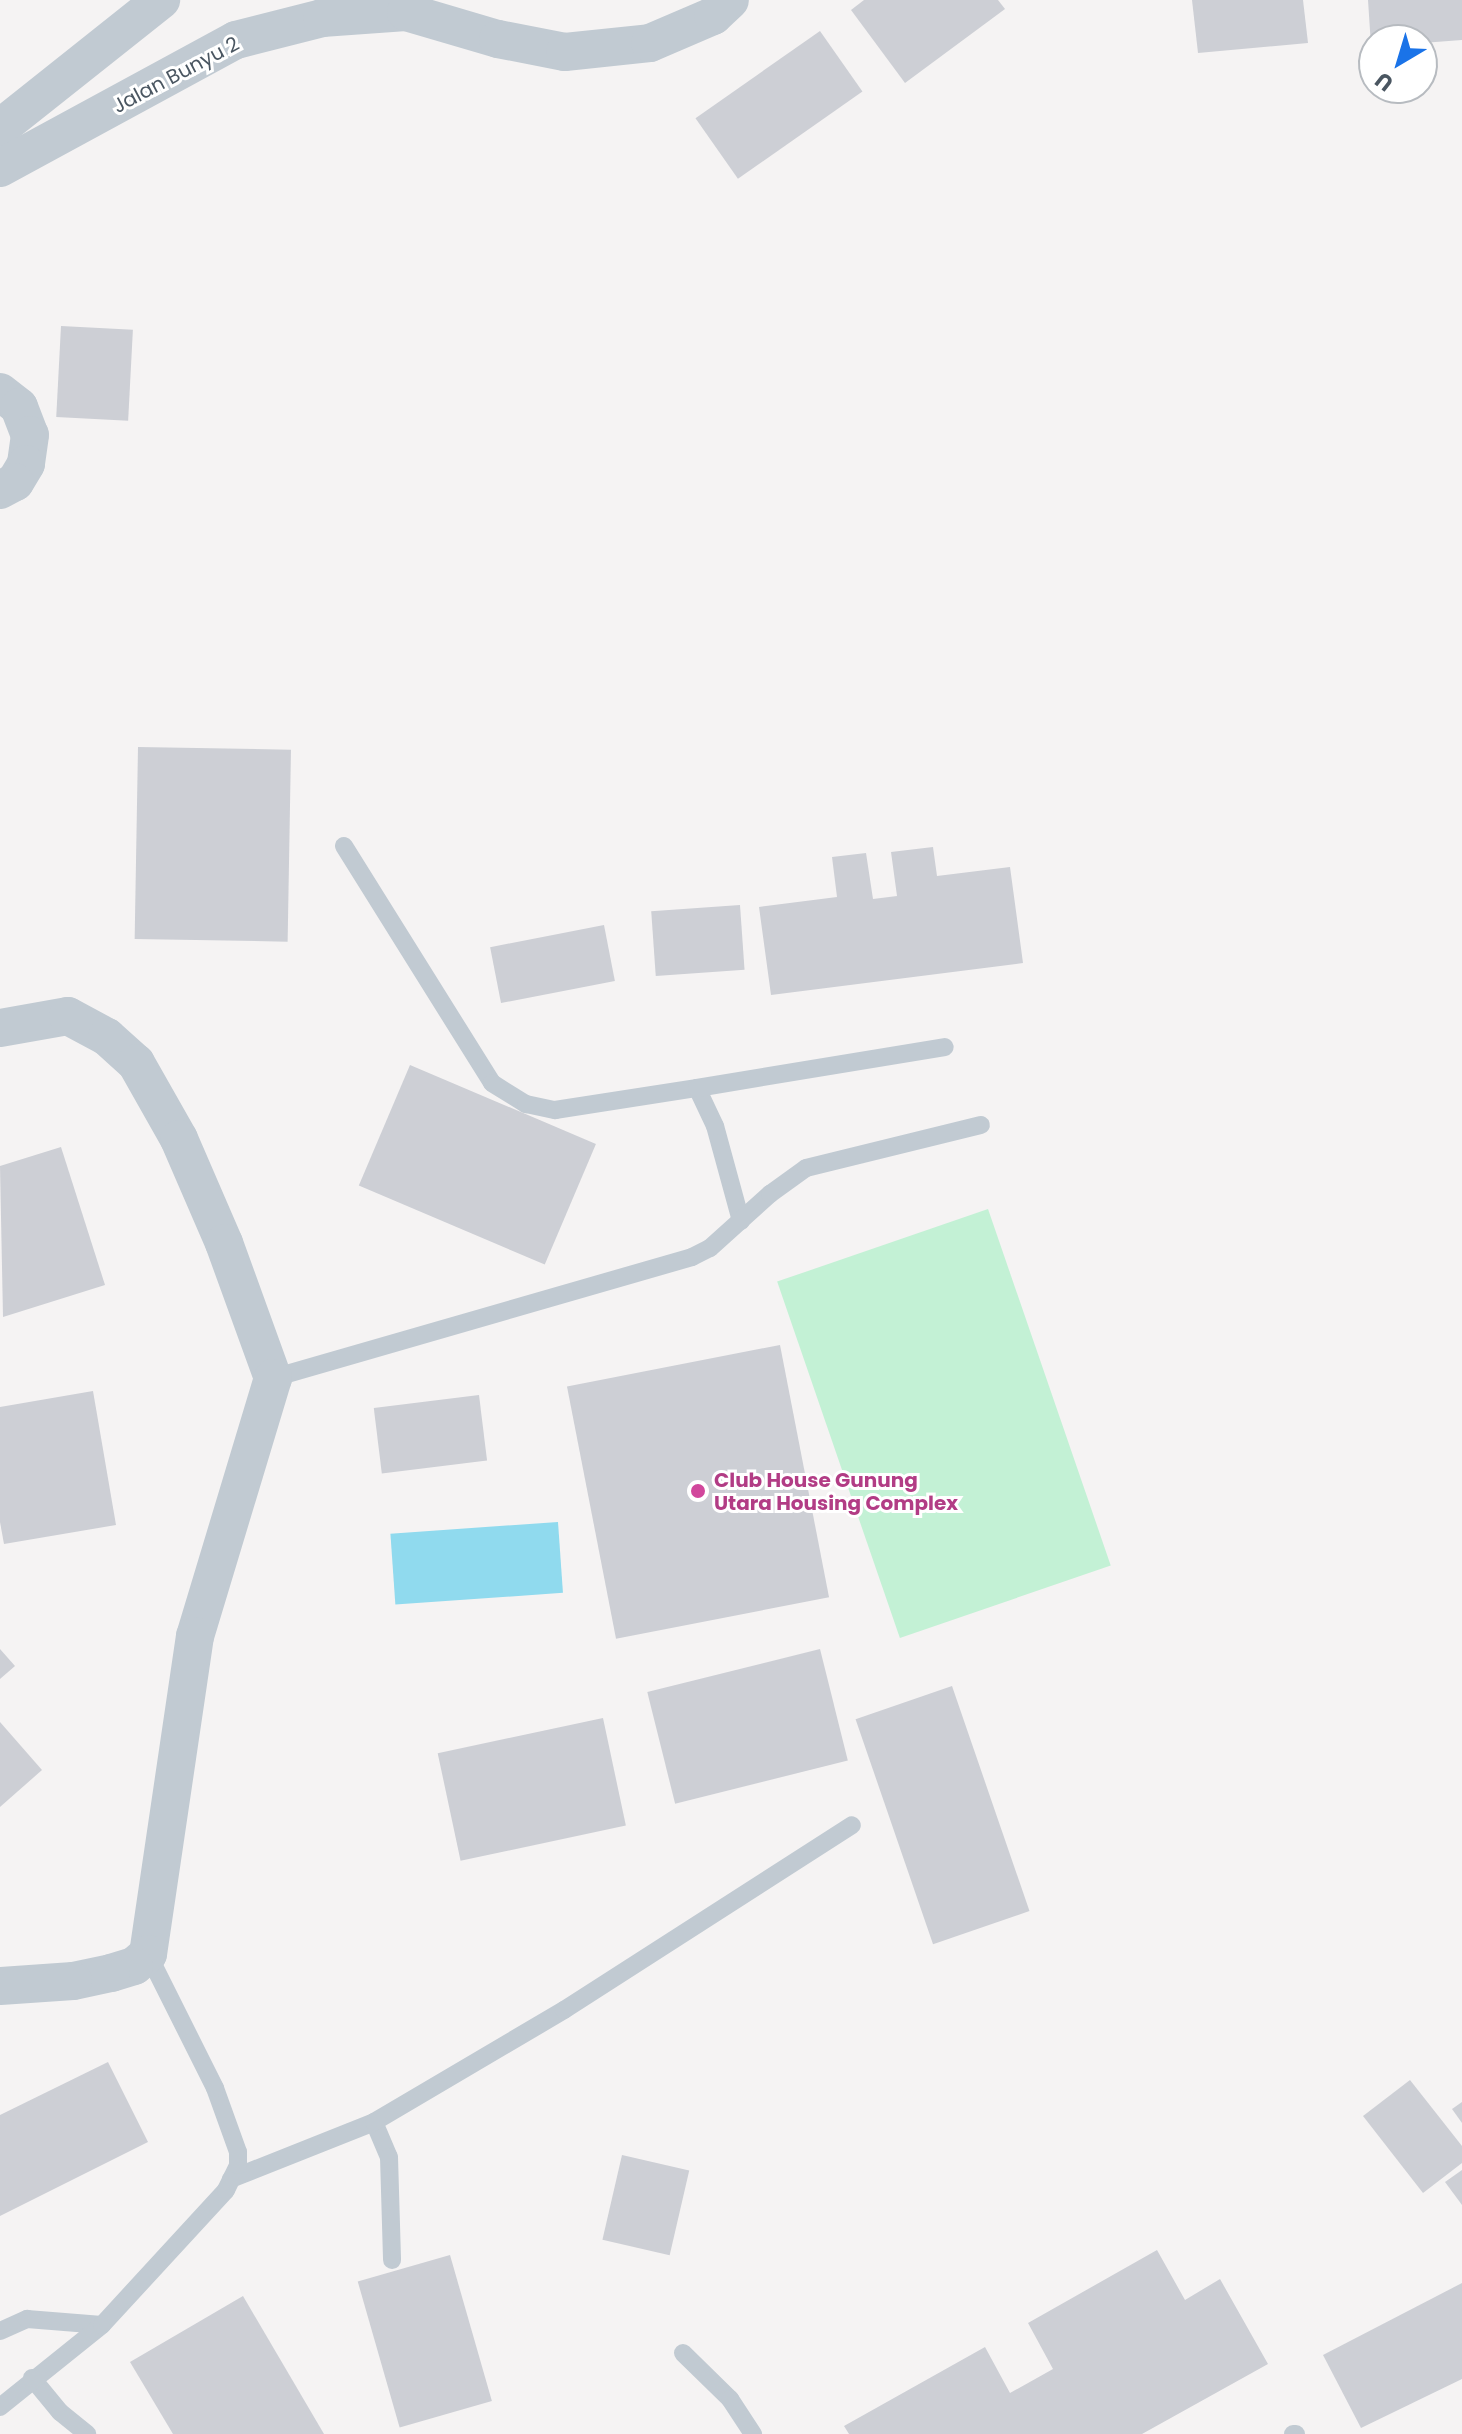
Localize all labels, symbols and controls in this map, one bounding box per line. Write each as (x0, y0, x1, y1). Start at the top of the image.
north arrow (1358, 24, 1438, 104)
street label: Jalan Bunyu 2 (109, 32, 243, 118)
text: U (1368, 65, 1400, 99)
place label: Club House Gunung Utara Housing Complex (714, 1468, 958, 1515)
marker: Club House Gunung Utara Housing Complex (689, 1482, 707, 1500)

